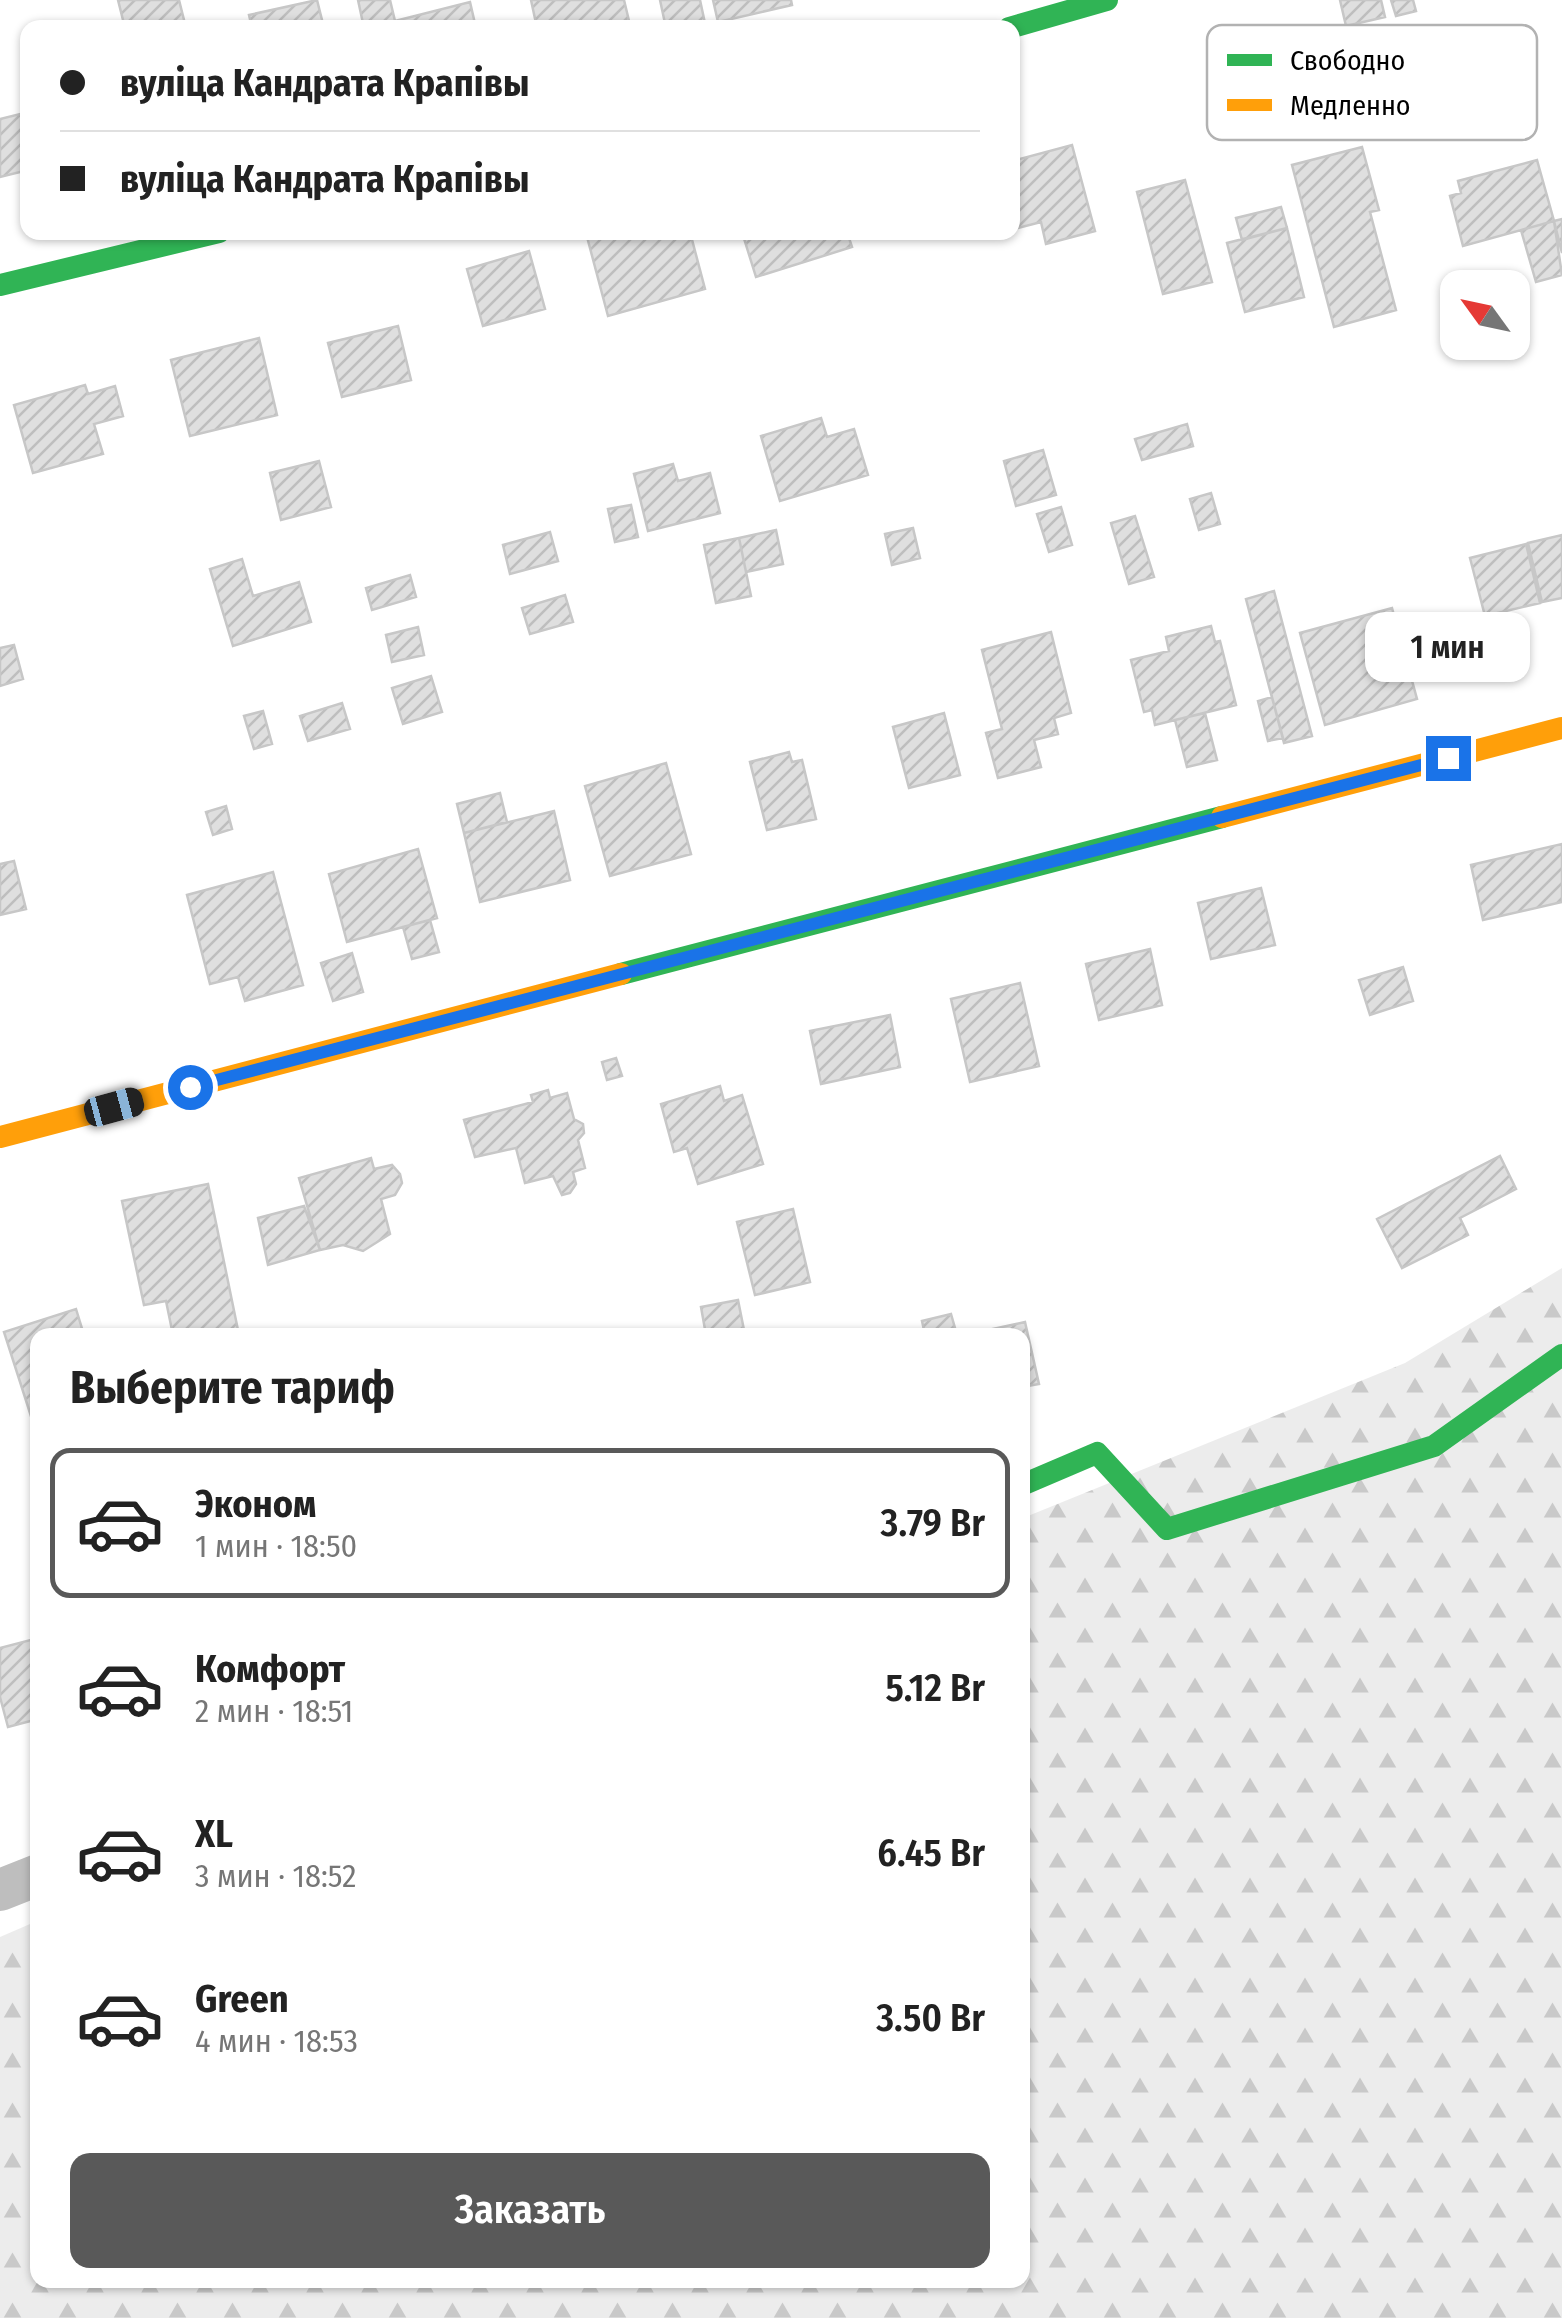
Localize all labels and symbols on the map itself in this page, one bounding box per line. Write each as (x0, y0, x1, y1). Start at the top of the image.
legend (1207, 25, 1537, 140)
text: Свободно (1290, 44, 1405, 77)
text: Медленно (1290, 89, 1411, 122)
north arrow (1440, 270, 1530, 360)
callout: 1 мин (1366, 613, 1530, 683)
route end (1426, 736, 1471, 781)
route start (168, 1065, 213, 1110)
car (81, 1085, 147, 1129)

